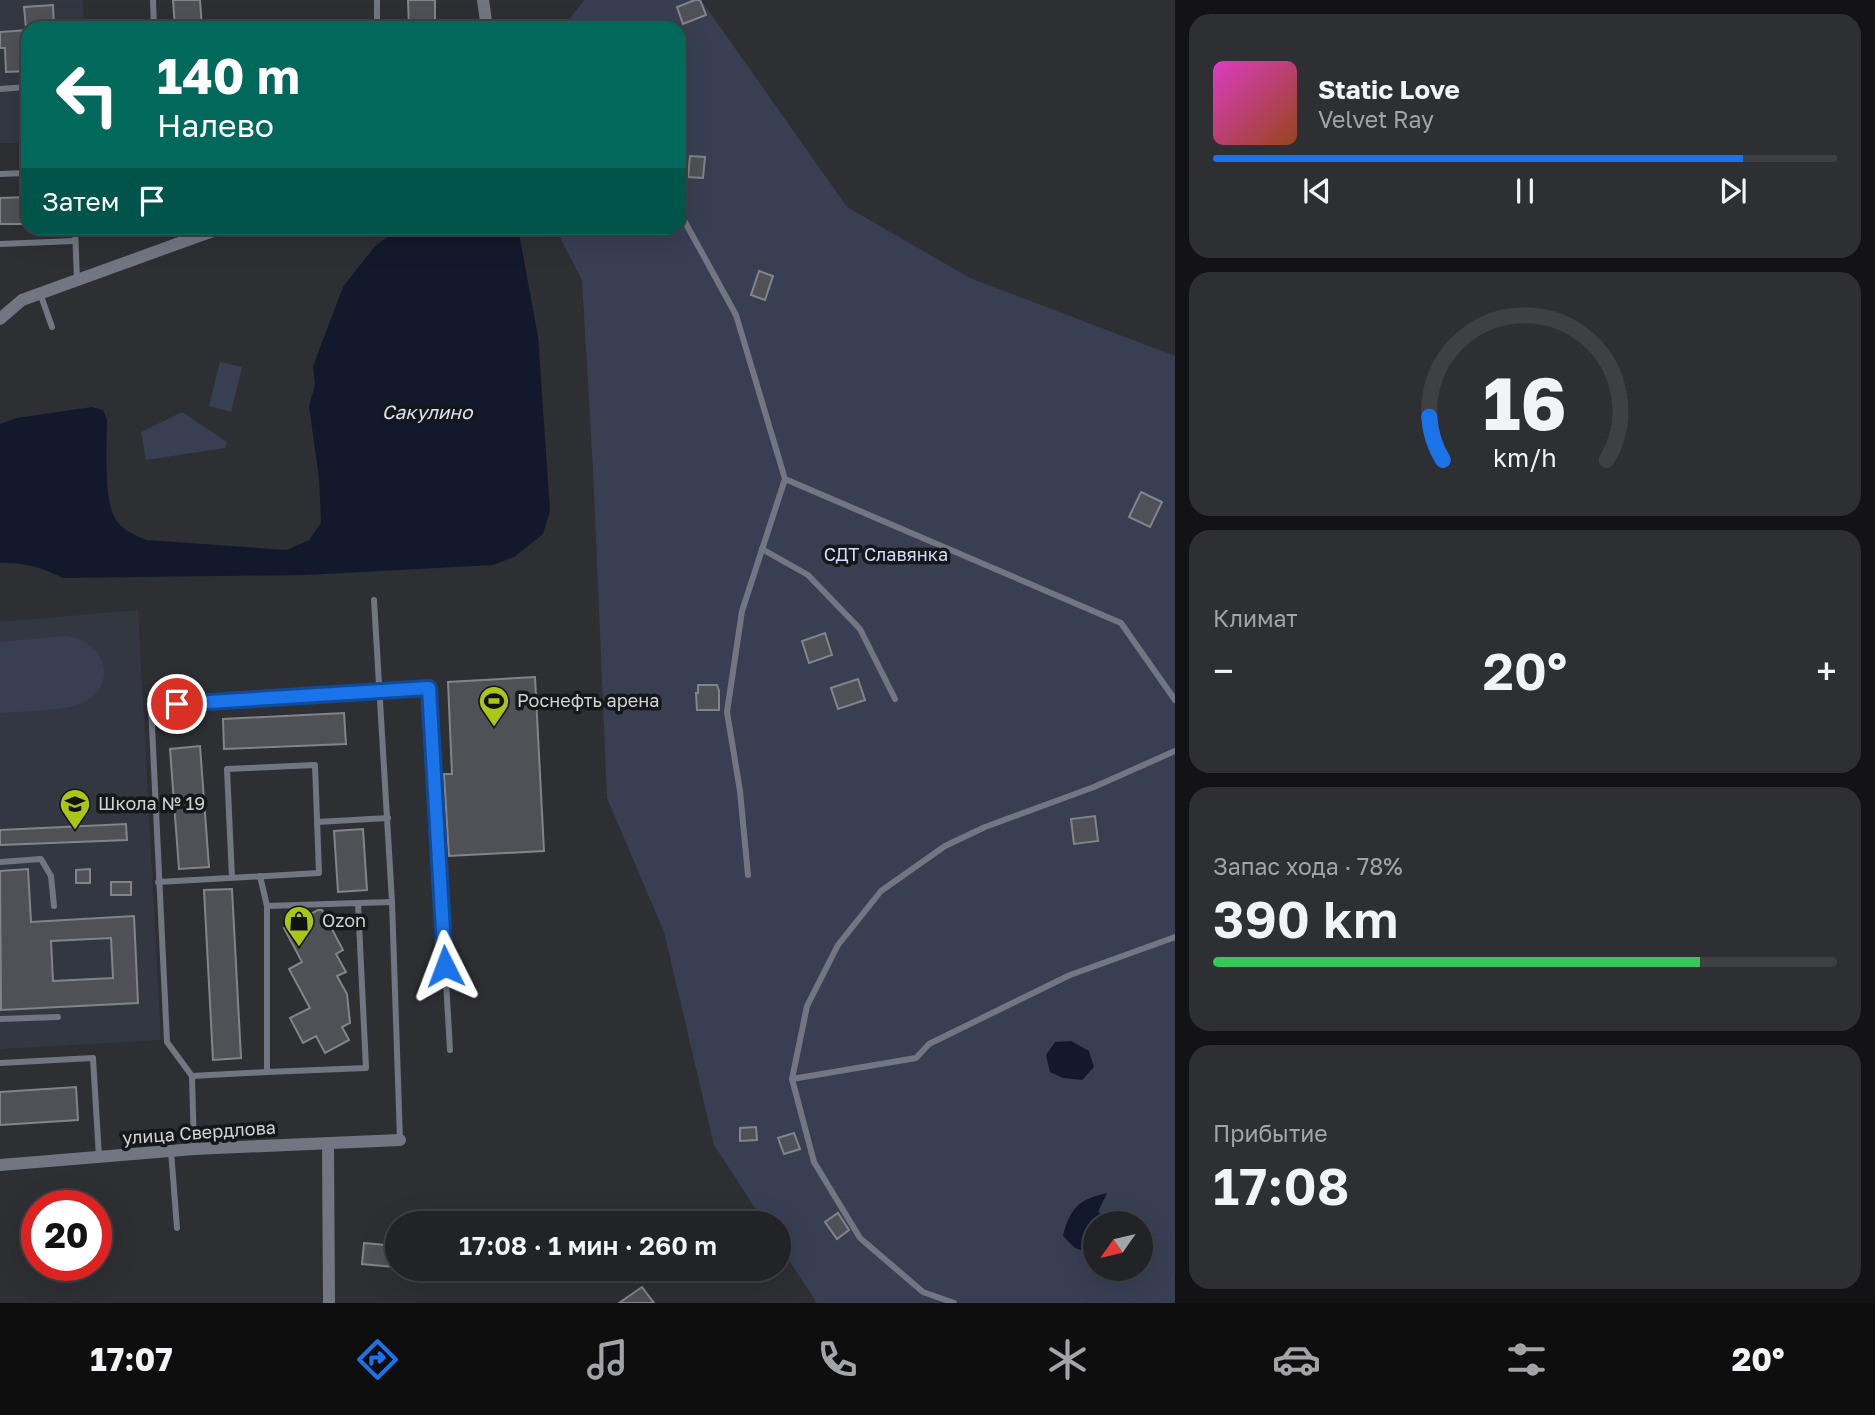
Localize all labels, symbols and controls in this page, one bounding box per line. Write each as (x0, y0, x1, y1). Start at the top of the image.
text: 140 m (157, 46, 300, 105)
icon: left (42, 49, 133, 140)
text: Static Love (1318, 74, 1460, 105)
text: Velvet Ray (1318, 105, 1434, 133)
text: Налево (157, 106, 274, 144)
icon: previous (1298, 172, 1336, 210)
icon: pause (1506, 172, 1544, 210)
icon: next (1714, 172, 1752, 210)
icon: arrive (133, 182, 171, 220)
text: Затем (42, 186, 119, 217)
text: 16 (1483, 359, 1567, 446)
water label: Сакулино (382, 400, 474, 423)
text: km/h (1493, 441, 1557, 472)
park label: СДТ Славянка (824, 543, 948, 565)
text: Климат (1213, 604, 1298, 632)
text: 20° (1483, 639, 1567, 701)
text: − (1213, 648, 1234, 693)
text: + (1816, 648, 1837, 693)
pin (147, 674, 207, 734)
sports icon: Роснефть арена (477, 684, 511, 728)
icon: arrive (158, 685, 196, 723)
place label: Роснефть арена (517, 689, 659, 711)
school or university icon: Школа № 19 (58, 787, 92, 831)
place label: Школа № 19 (98, 792, 205, 814)
text: Запас хода · 78% (1213, 852, 1403, 880)
text: 390 km (1213, 887, 1398, 949)
shop icon: Ozon (282, 904, 316, 948)
place label: Ozon (322, 909, 366, 931)
position arrow (408, 929, 482, 1003)
street label: улица Свердлова (121, 1116, 276, 1148)
text: Прибытие (1213, 1119, 1328, 1147)
text: 17:08 (1213, 1154, 1349, 1216)
speed limit sign: 20 (21, 1190, 112, 1281)
north arrow (1083, 1211, 1153, 1281)
map controls (1083, 1211, 1153, 1281)
text: 17:08 · 1 мин · 260 m (459, 1230, 717, 1261)
icon: directions (353, 1335, 402, 1384)
icon: music (583, 1335, 632, 1384)
icon: phone (813, 1335, 862, 1384)
icon: climate (1043, 1335, 1092, 1384)
icon: car (1272, 1335, 1321, 1384)
icon: filters (1502, 1335, 1551, 1384)
text: 17:07 (90, 1340, 173, 1378)
text: 20° (1732, 1340, 1785, 1378)

